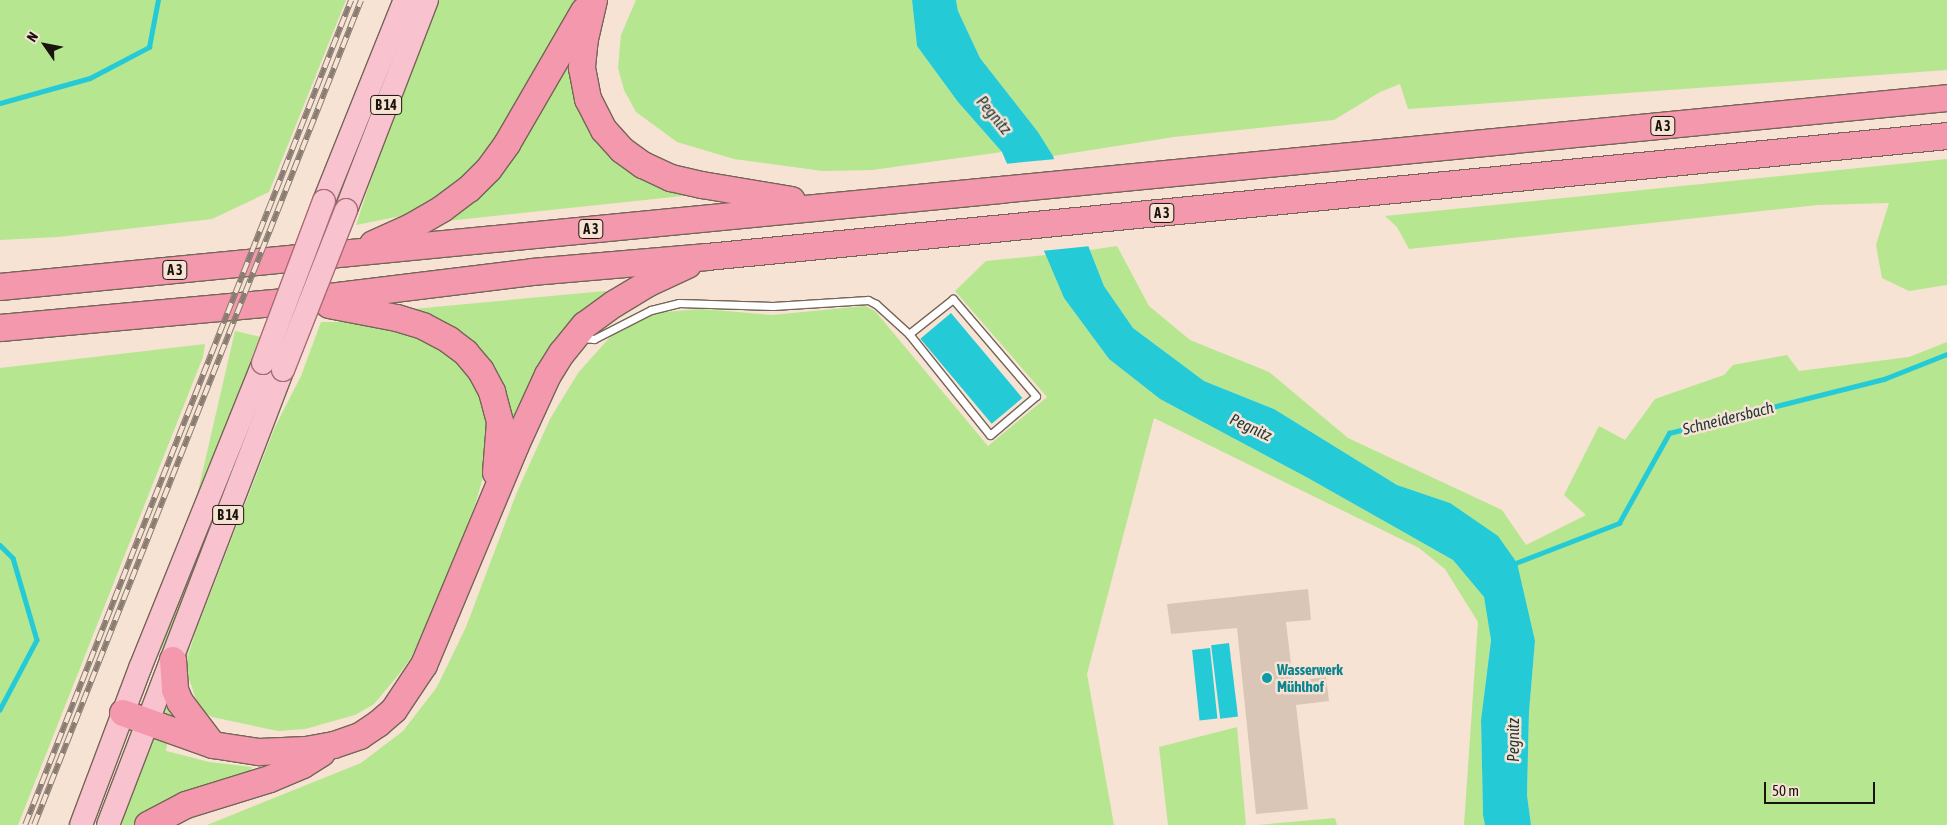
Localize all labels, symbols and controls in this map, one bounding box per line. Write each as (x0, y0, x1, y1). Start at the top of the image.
north arrow (20, 20, 70, 70)
text: N (23, 29, 41, 45)
water label: Pegnitz (973, 92, 1015, 138)
road number: B 14 (370, 94, 402, 116)
road number: A 3 (1649, 114, 1677, 138)
road number: A 3 (1148, 202, 1176, 224)
road number: A 3 (577, 218, 605, 240)
road number: A 3 (161, 258, 189, 282)
water label: Schneidersbach (1681, 397, 1775, 439)
water label: Pegnitz (1227, 409, 1275, 445)
road number: B 14 (212, 504, 244, 526)
place label: Wasserwerk Mühlhof (1277, 660, 1343, 695)
marker: Wasserwerk Mühlhof (1261, 672, 1273, 684)
water label: Pegnitz (1503, 718, 1523, 762)
scale bar (1767, 772, 1878, 804)
text: 50 m (1772, 782, 1799, 799)

